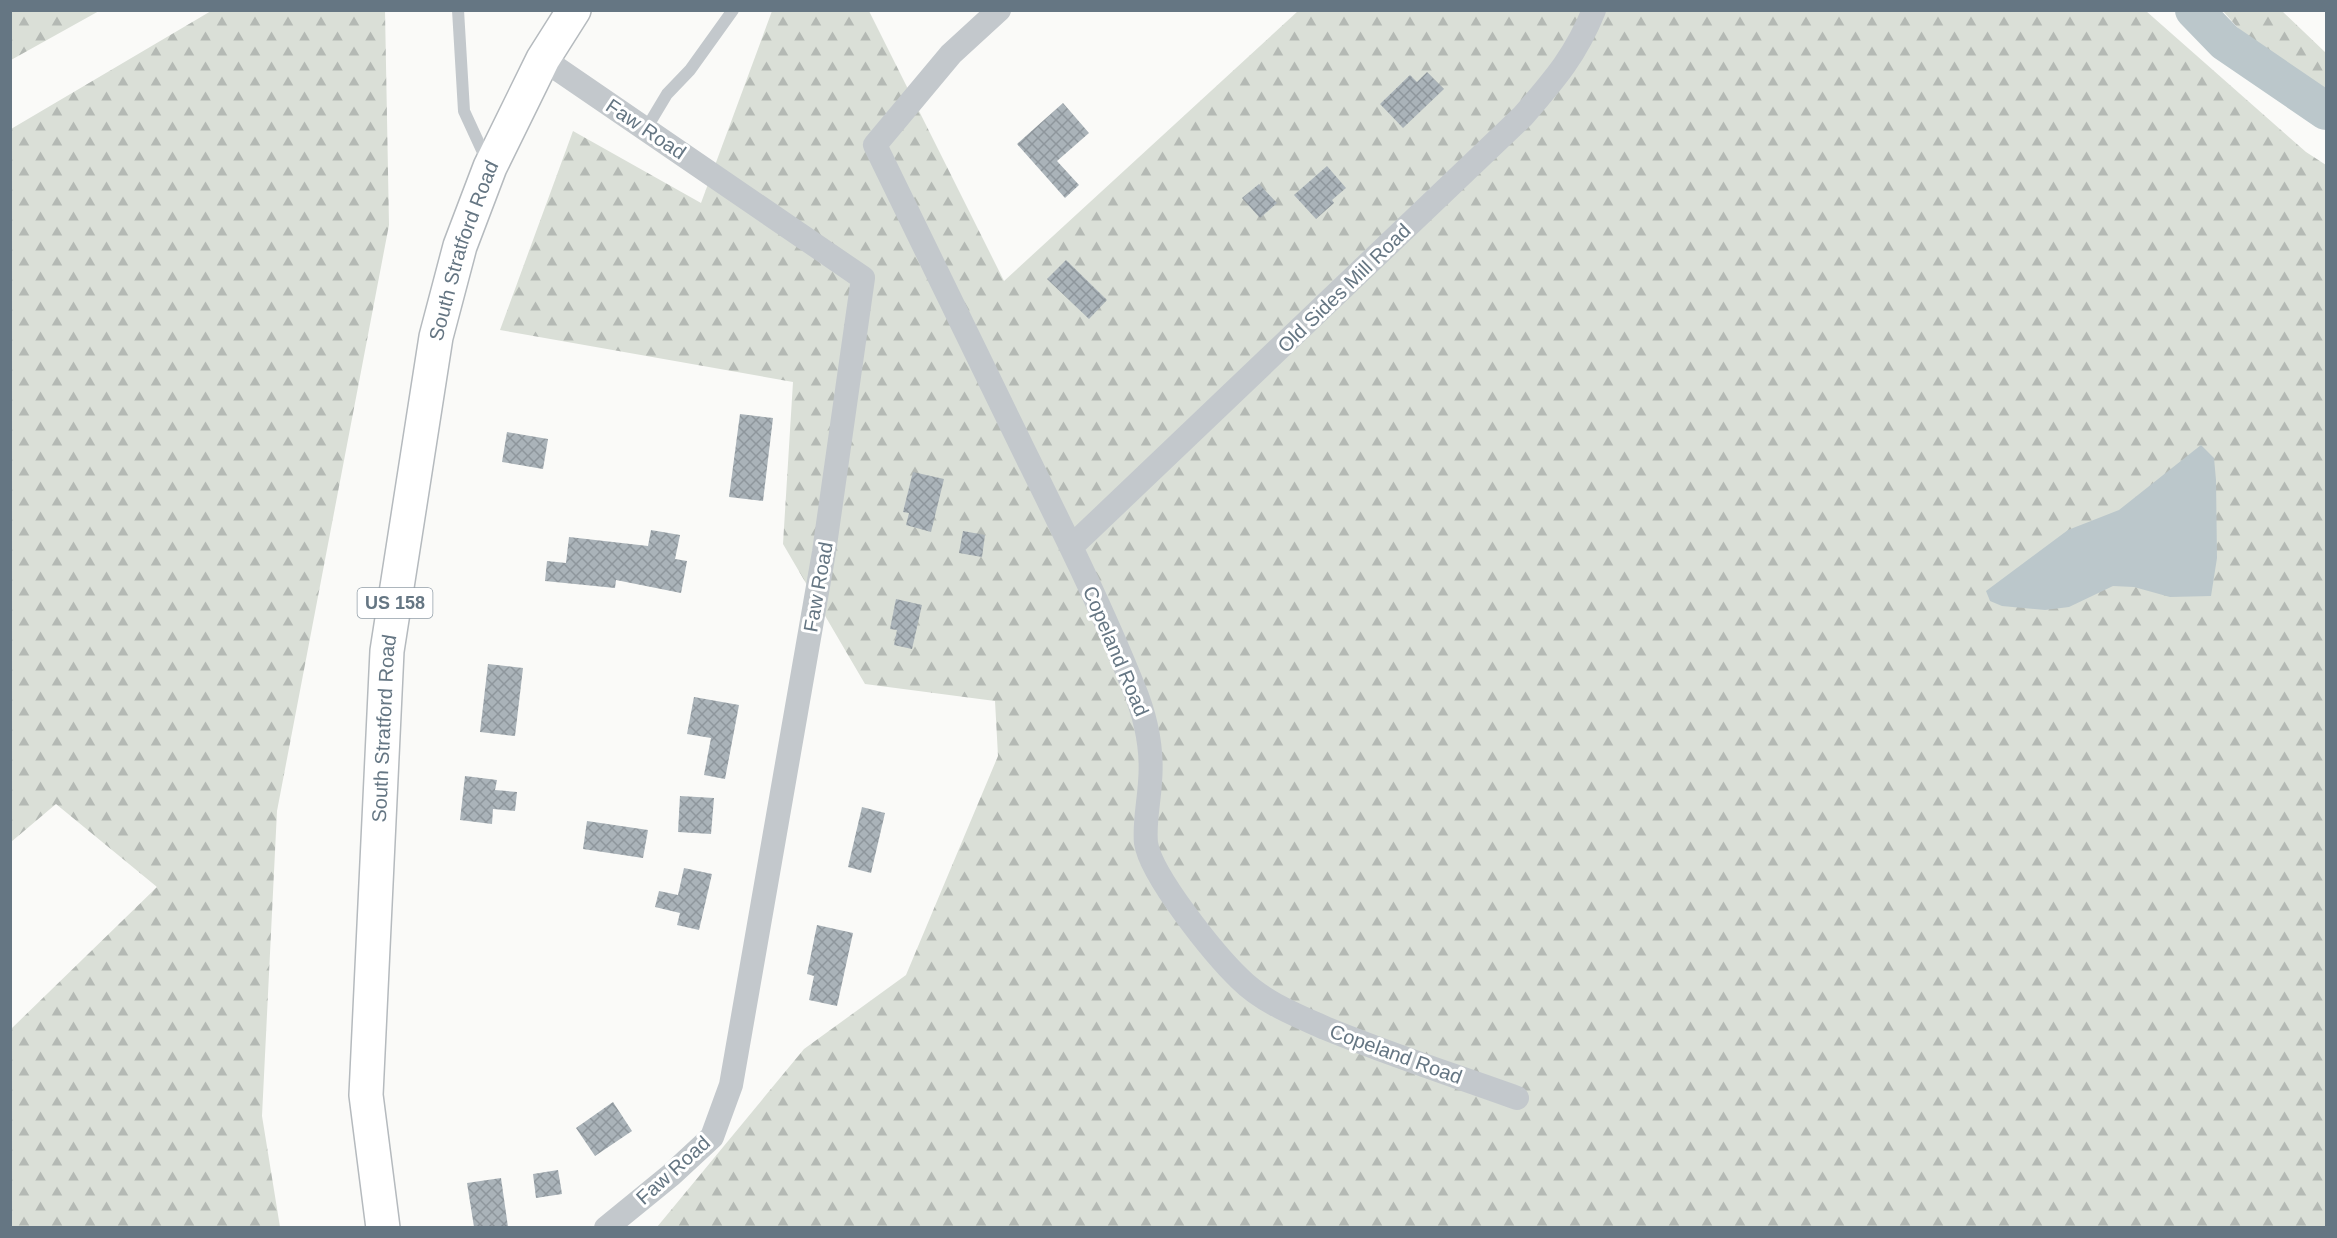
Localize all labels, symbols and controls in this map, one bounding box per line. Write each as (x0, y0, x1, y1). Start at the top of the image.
street label: Faw Road (602, 94, 690, 164)
street label: South Stratford Road (425, 157, 503, 343)
street label: Old Sides Mill Road (1273, 219, 1415, 357)
street label: Faw Road (799, 540, 837, 634)
street label: Copeland Road (1079, 583, 1153, 719)
road number: US 158 (358, 588, 432, 618)
street label: South Stratford Road (368, 633, 400, 823)
street label: Copeland Road (1327, 1020, 1465, 1088)
street label: Faw Road (632, 1131, 714, 1209)

